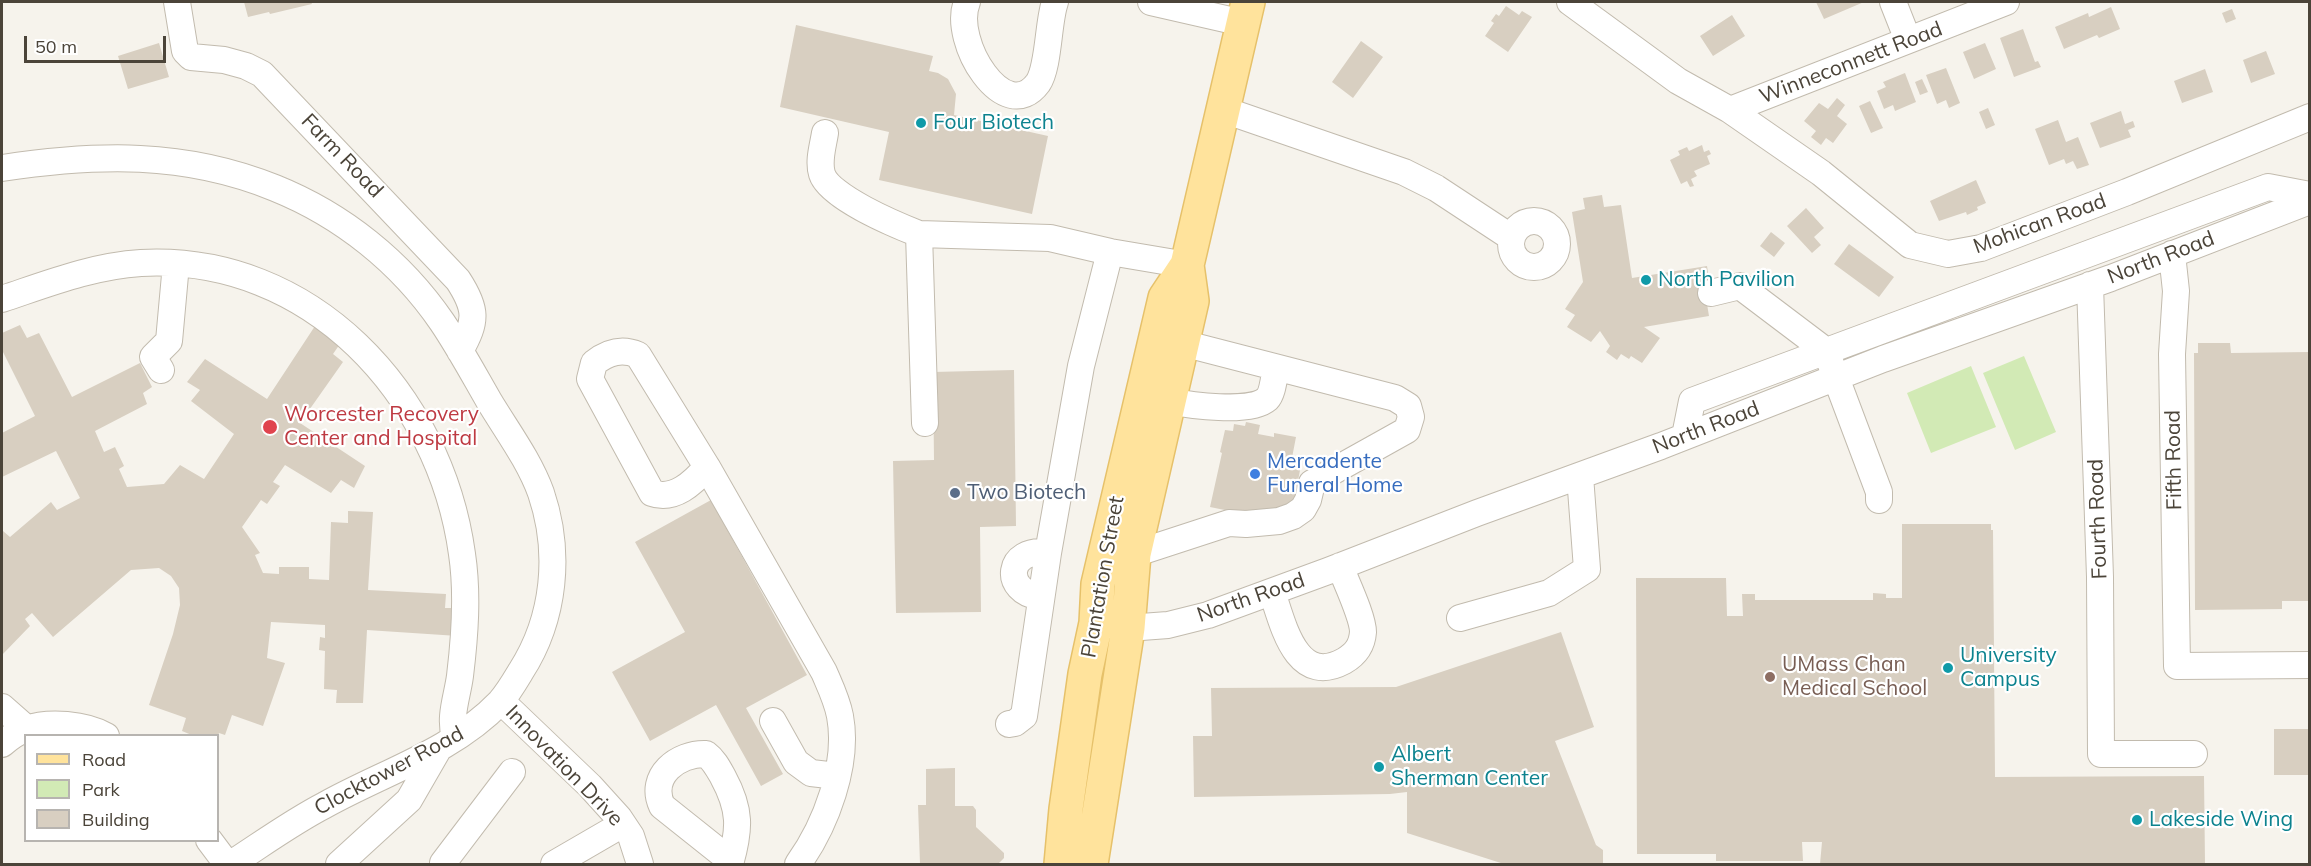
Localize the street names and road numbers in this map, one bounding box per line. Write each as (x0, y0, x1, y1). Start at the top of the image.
street label: Winneconnett Road (1756, 16, 1946, 110)
street label: Farm Road (296, 109, 388, 203)
street label: Mohican Road (1970, 188, 2110, 260)
street label: North Road (2104, 226, 2218, 290)
street label: North Road (1649, 396, 1763, 460)
street label: Fifth Road (2161, 410, 2187, 510)
street label: Fourth Road (2083, 458, 2113, 580)
street label: Plantation Street (1076, 494, 1130, 660)
street label: North Road (1194, 568, 1308, 628)
street label: Innovation Drive (500, 700, 628, 832)
street label: Clocktower Road (310, 721, 468, 821)

